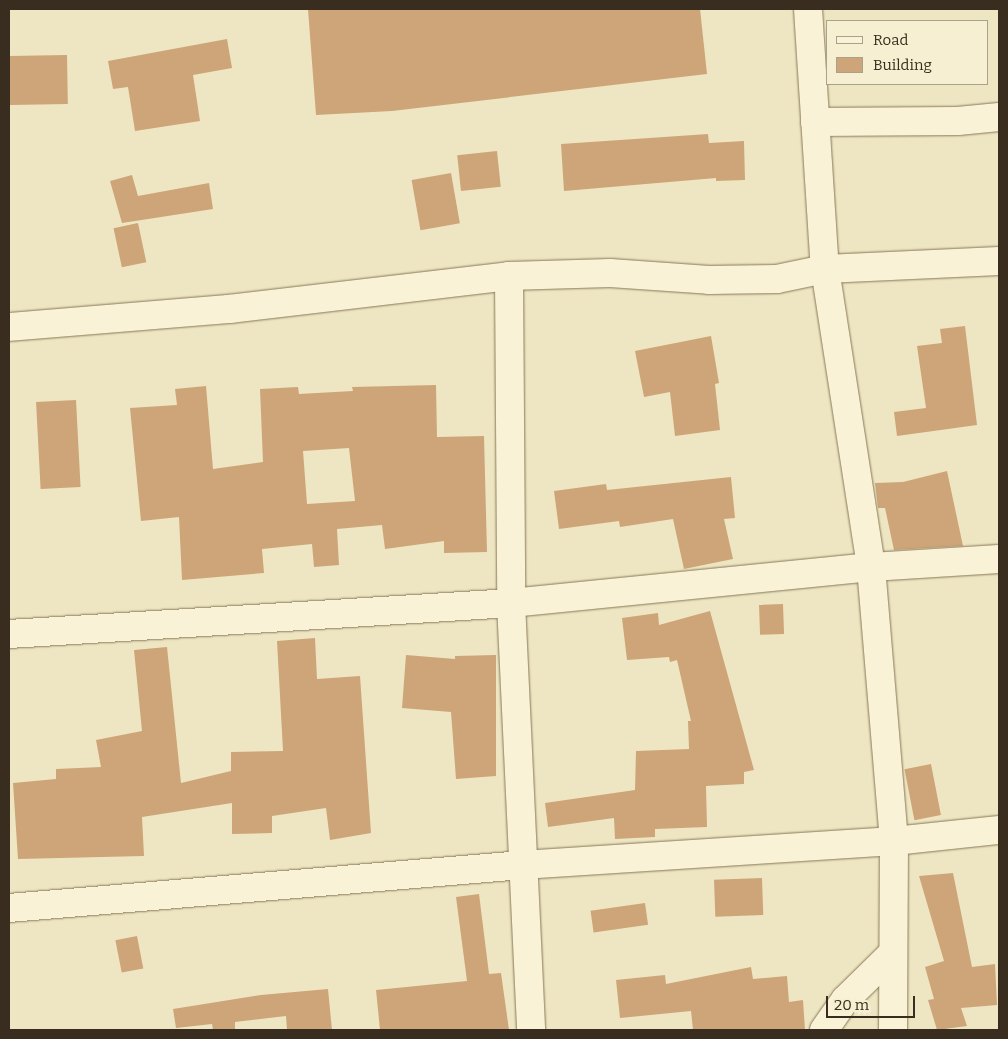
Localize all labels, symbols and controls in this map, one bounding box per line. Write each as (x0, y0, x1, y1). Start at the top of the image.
legend (826, 20, 988, 85)
text: Road (873, 31, 908, 49)
text: Building (873, 56, 932, 74)
scale bar (828, 986, 917, 1018)
text: 20 m (834, 996, 869, 1014)

